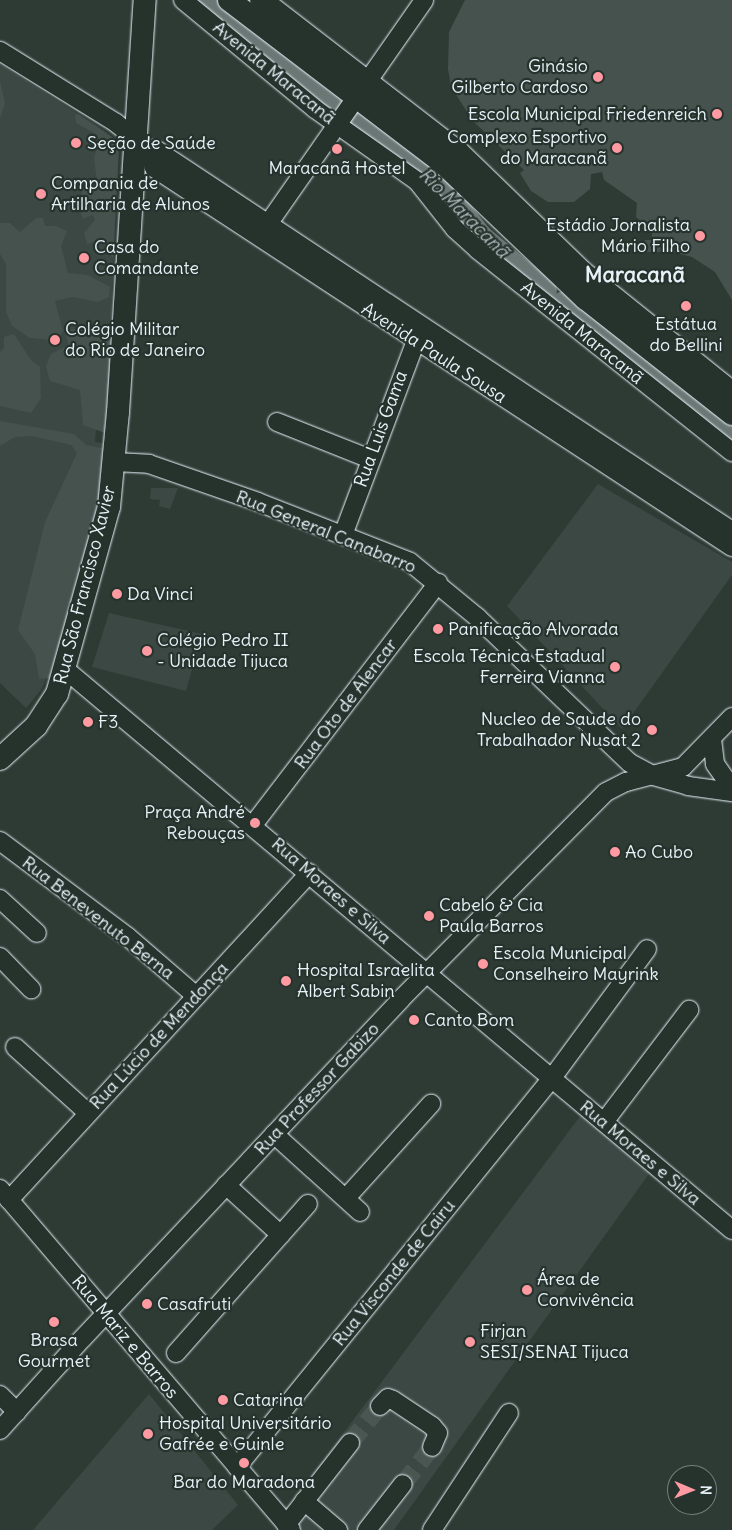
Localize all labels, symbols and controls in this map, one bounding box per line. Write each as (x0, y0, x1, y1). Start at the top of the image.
street label: Avenida Maracanã (208, 17, 340, 129)
place label: Ginásio Gilberto Cardoso (451, 56, 588, 98)
marker: Ginásio Gilberto Cardoso (592, 71, 604, 83)
place label: Escola Municipal Friedenreich (468, 103, 707, 125)
marker: Escola Municipal Friedenreich (711, 108, 723, 120)
place label: Complexo Esportivo do Maracanã (447, 127, 607, 170)
place label: Seção de Saúde (87, 132, 216, 154)
marker: Seção de Saúde (69, 136, 83, 150)
marker: Complexo Esportivo do Maracanã (611, 142, 623, 154)
marker: Maracanã Hostel (331, 143, 343, 155)
place label: Maracanã Hostel (268, 157, 406, 179)
water label: Rio Maracanã (414, 163, 514, 263)
place label: Compania de Artilharia de Alunos (51, 173, 210, 215)
marker: Compania de Artilharia de Alunos (35, 188, 47, 200)
place label: Estádio Jornalista Mário Filho (546, 215, 690, 258)
marker: Estádio Jornalista Mário Filho (694, 230, 706, 242)
place label: Casa do Comandante (94, 237, 199, 280)
marker: Casa do Comandante (78, 252, 90, 264)
district label: Maracanã (585, 262, 685, 288)
street label: Avenida Maracanã (516, 277, 648, 389)
street label: Avenida Paula Sousa (358, 298, 510, 408)
marker: Estátua do Bellini (680, 300, 692, 312)
place label: Estátua do Bellini (649, 314, 723, 356)
place label: Colégio Militar do Rio de Janeiro (65, 319, 205, 362)
marker: Colégio Militar do Rio de Janeiro (49, 334, 61, 346)
street label: Rua Luis Gama (350, 368, 412, 490)
street label: Rua São Francisco Xavier (50, 483, 120, 687)
street label: Rua General Canabarro (233, 486, 419, 578)
place label: Da Vinci (127, 583, 193, 605)
marker: Da Vinci (111, 588, 123, 600)
place label: Panificação Alvorada (448, 618, 618, 640)
marker: Panificação Alvorada (432, 623, 444, 635)
place label: Colégio Pedro II - Unidade Tijuca (157, 630, 289, 672)
street label: Rua Oto de Alencar (290, 635, 402, 773)
marker: Colégio Pedro II - Unidade Tijuca (141, 645, 153, 657)
place label: Escola Técnica Estadual Ferreira Vianna (413, 646, 605, 689)
marker: Escola Técnica Estadual Ferreira Vianna (609, 661, 621, 673)
place label: Nucleo de Saude do Trabalhador Nusat 2 (477, 709, 641, 752)
place label: F3 (98, 711, 118, 733)
marker: F3 (82, 716, 94, 728)
marker: Nucleo de Saude do Trabalhador Nusat 2 (645, 723, 659, 737)
place label: Praça André Rebouças (144, 802, 245, 844)
marker: Praça André Rebouças (249, 817, 261, 829)
street label: Rua Moraes e Silva (267, 833, 395, 949)
place label: Ao Cubo (625, 841, 693, 863)
marker: Ao Cubo (609, 846, 621, 858)
street label: Rua Benevenuto Berna (18, 852, 178, 984)
place label: Cabelo & Cia Paula Barros (439, 895, 544, 938)
marker: Cabelo & Cia Paula Barros (423, 910, 435, 922)
place label: Escola Municipal Conselheiro Mayrink (493, 943, 659, 986)
street label: Rua Lúcio de Mendonça (85, 958, 233, 1114)
marker: Escola Municipal Conselheiro Mayrink (477, 958, 489, 970)
place label: Hospital Israelita Albert Sabin (297, 960, 435, 1002)
marker: Hospital Israelita Albert Sabin (279, 974, 293, 988)
place label: Canto Bom (424, 1009, 514, 1031)
marker: Canto Bom (408, 1014, 420, 1026)
street label: Rua Professor Gabizo (250, 1018, 384, 1160)
street label: Rua Moraes e Silva (575, 1096, 705, 1210)
street label: Rua Visconde de Cairu (328, 1195, 460, 1351)
place label: Área de Convivência (537, 1269, 634, 1312)
street label: Rua Mariz e Barros (67, 1271, 183, 1403)
marker: Área de Convivência (521, 1284, 533, 1296)
place label: Casafruti (157, 1293, 231, 1315)
marker: Casafruti (141, 1298, 153, 1310)
marker: Brasa Gourmet (48, 1316, 60, 1328)
place label: Firjan SESI/SENAI Tijuca (480, 1321, 629, 1364)
place label: Brasa Gourmet (18, 1330, 90, 1372)
marker: Firjan SESI/SENAI Tijuca (464, 1336, 476, 1348)
place label: Catarina (233, 1389, 303, 1411)
marker: Catarina (217, 1394, 229, 1406)
place label: Hospital Universitário Gafrée e Guinle (159, 1413, 332, 1456)
marker: Hospital Universitário Gafrée e Guinle (141, 1427, 155, 1441)
marker: Bar do Maradona (238, 1457, 250, 1469)
north arrow (667, 1465, 717, 1515)
place label: Bar do Maradona (173, 1471, 315, 1493)
text: N (697, 1485, 715, 1495)

